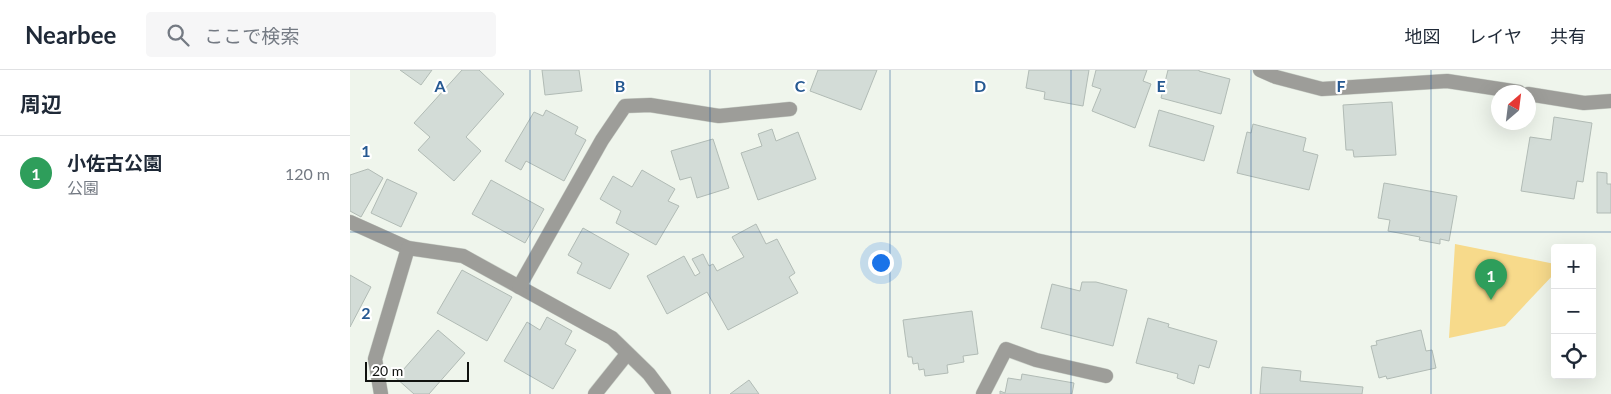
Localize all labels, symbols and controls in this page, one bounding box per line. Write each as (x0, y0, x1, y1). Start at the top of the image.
search box (146, 12, 496, 57)
text: Nearbee (25, 20, 116, 49)
icon: search (164, 21, 192, 49)
text: ここで検索 (204, 24, 299, 47)
text: 地図 (1405, 25, 1441, 47)
text: レイヤ (1469, 25, 1522, 47)
text: 共有 (1550, 25, 1586, 47)
text: A (433, 76, 446, 95)
text: B (615, 76, 625, 95)
text: C (795, 76, 806, 95)
text: D (974, 76, 986, 95)
text: E (1156, 76, 1166, 95)
text: F (1336, 76, 1346, 95)
north arrow (1491, 85, 1536, 130)
text: 周辺 (20, 91, 62, 116)
text: 1 (361, 141, 371, 160)
text: 小佐古公園 (67, 151, 162, 174)
text: 1 (31, 164, 41, 183)
text: 120 m (285, 164, 330, 183)
text: 公園 (67, 178, 99, 197)
map controls (1551, 244, 1596, 379)
button: + (1551, 244, 1596, 289)
your location (868, 250, 894, 276)
pin: 1 (1475, 259, 1507, 300)
button: − (1551, 289, 1596, 334)
text: 2 (361, 303, 371, 322)
button: locate (1551, 334, 1596, 379)
scale bar (365, 359, 469, 382)
text: 20 m (372, 362, 403, 379)

